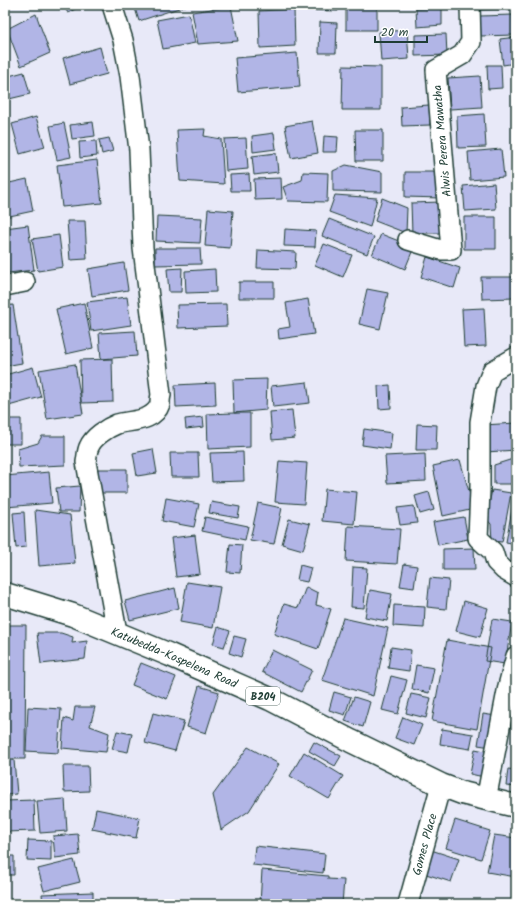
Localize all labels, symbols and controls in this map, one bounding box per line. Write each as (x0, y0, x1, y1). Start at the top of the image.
scale bar (375, 18, 427, 44)
text: 20 m (381, 23, 409, 42)
street label: Alwis Perera Mawatha (428, 84, 457, 198)
street label: Katubedda-Kospelena Road (108, 623, 241, 694)
road number: B204 (246, 687, 280, 705)
street label: Gomes Place (407, 811, 443, 878)

